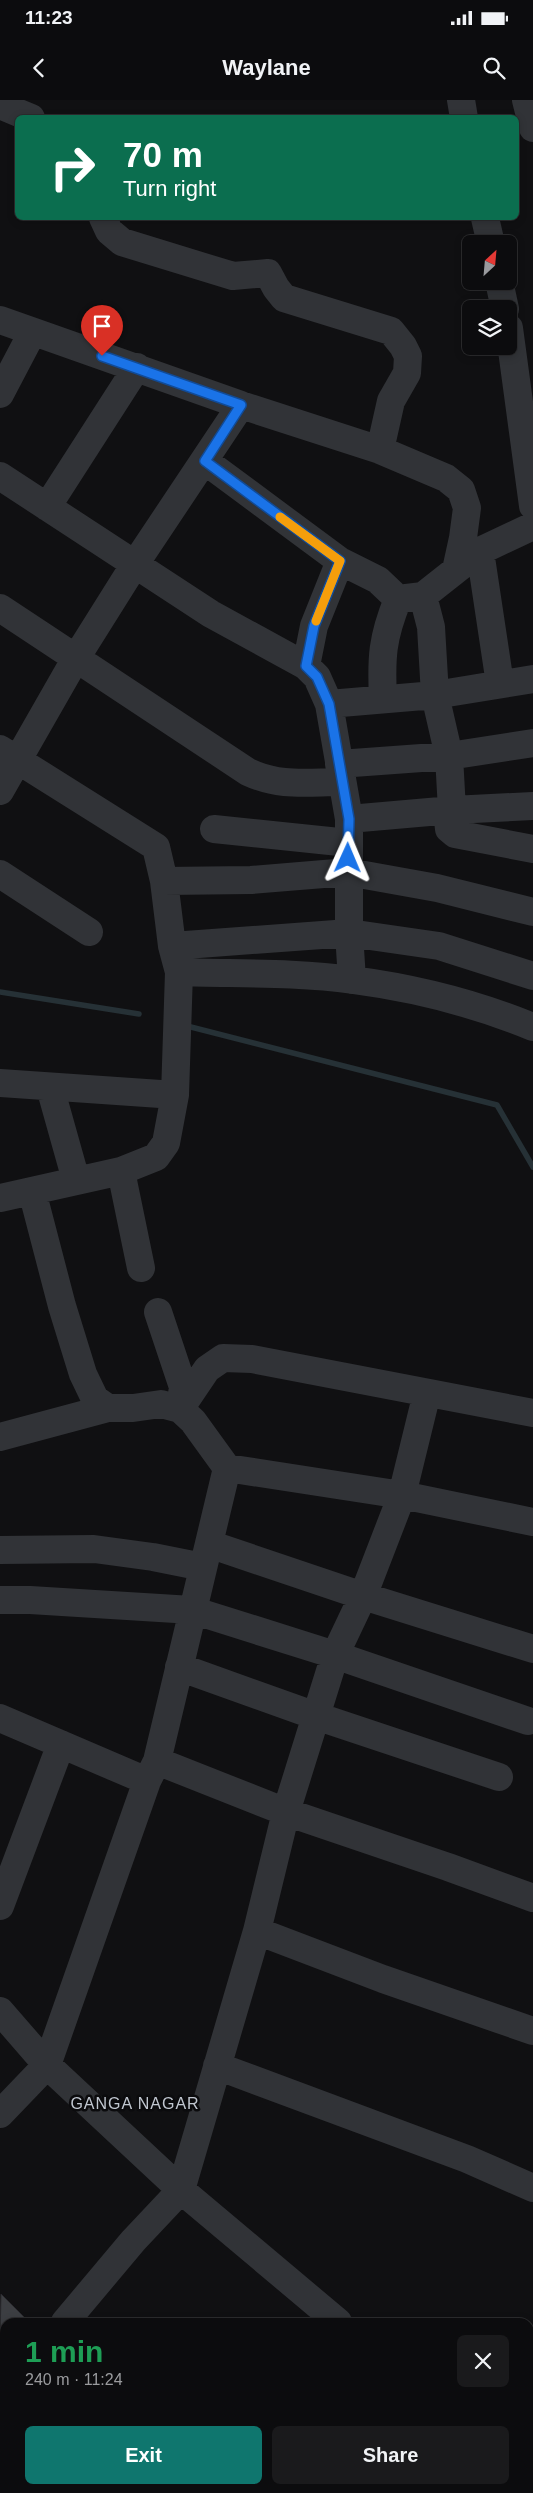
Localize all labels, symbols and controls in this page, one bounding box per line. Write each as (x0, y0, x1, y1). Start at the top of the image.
text: 11:23 (25, 7, 73, 28)
icon: back (25, 54, 53, 82)
icon: search (480, 54, 508, 82)
text: Waylane (222, 55, 311, 80)
icon: right (40, 135, 105, 200)
text: 70 m (123, 135, 203, 174)
text: Turn right (123, 176, 216, 201)
north arrow (462, 235, 518, 290)
map controls (462, 235, 517, 355)
button: layers (462, 300, 517, 355)
pin (81, 305, 123, 356)
icon: arrive (88, 312, 116, 340)
position arrow (321, 831, 373, 883)
district label: GANGA NAGAR (70, 2095, 200, 2112)
text: 1 min (25, 2335, 103, 2368)
button: close (457, 2335, 509, 2387)
text: 240 m · 11:24 (25, 2371, 123, 2388)
button: Exit (25, 2426, 262, 2484)
button: Share (272, 2426, 509, 2484)

